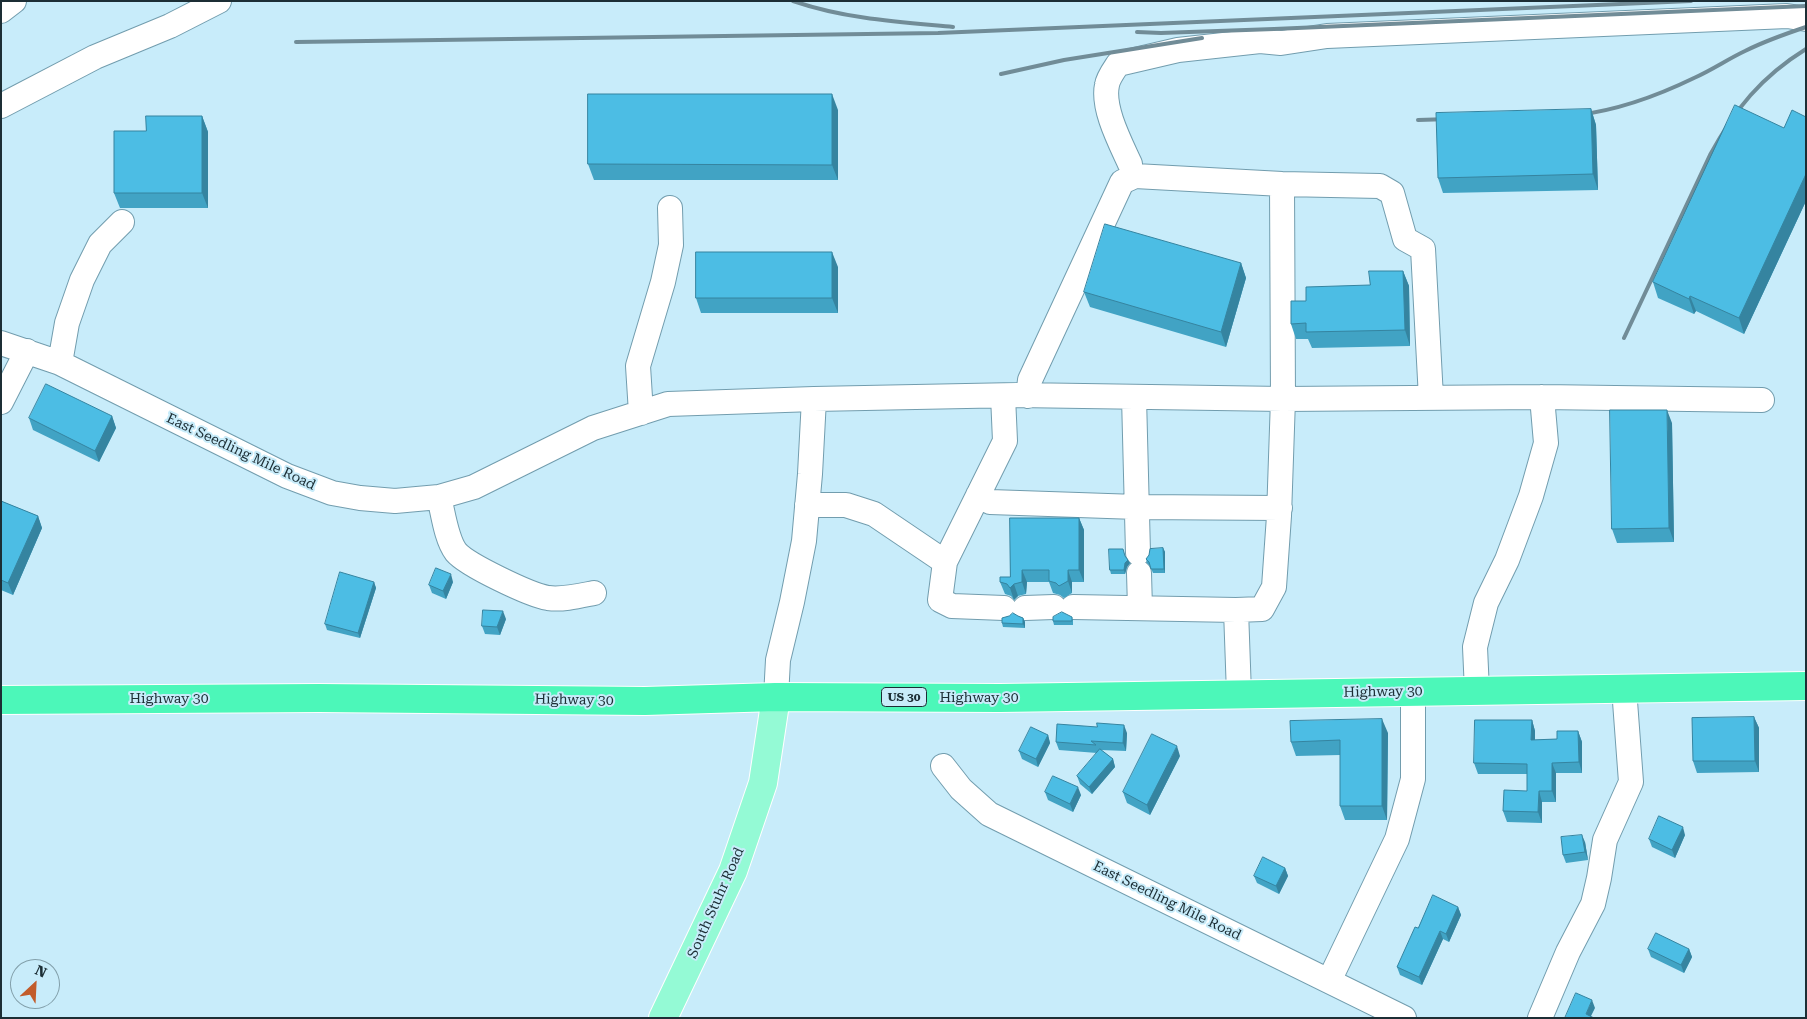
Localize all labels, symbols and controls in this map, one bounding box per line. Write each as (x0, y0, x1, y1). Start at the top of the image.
street label: East Seedling Mile Road (164, 410, 318, 494)
street label: Highway 30 (1343, 683, 1423, 701)
road number: US 30 (882, 688, 926, 706)
street label: Highway 30 (939, 690, 1019, 706)
street label: Highway 30 (129, 691, 209, 707)
street label: Highway 30 (534, 691, 614, 709)
street label: South Stuhr Road (684, 845, 748, 961)
street label: East Seedling Mile Road (1090, 858, 1244, 944)
north arrow (10, 959, 60, 1009)
text: N (33, 962, 49, 981)

